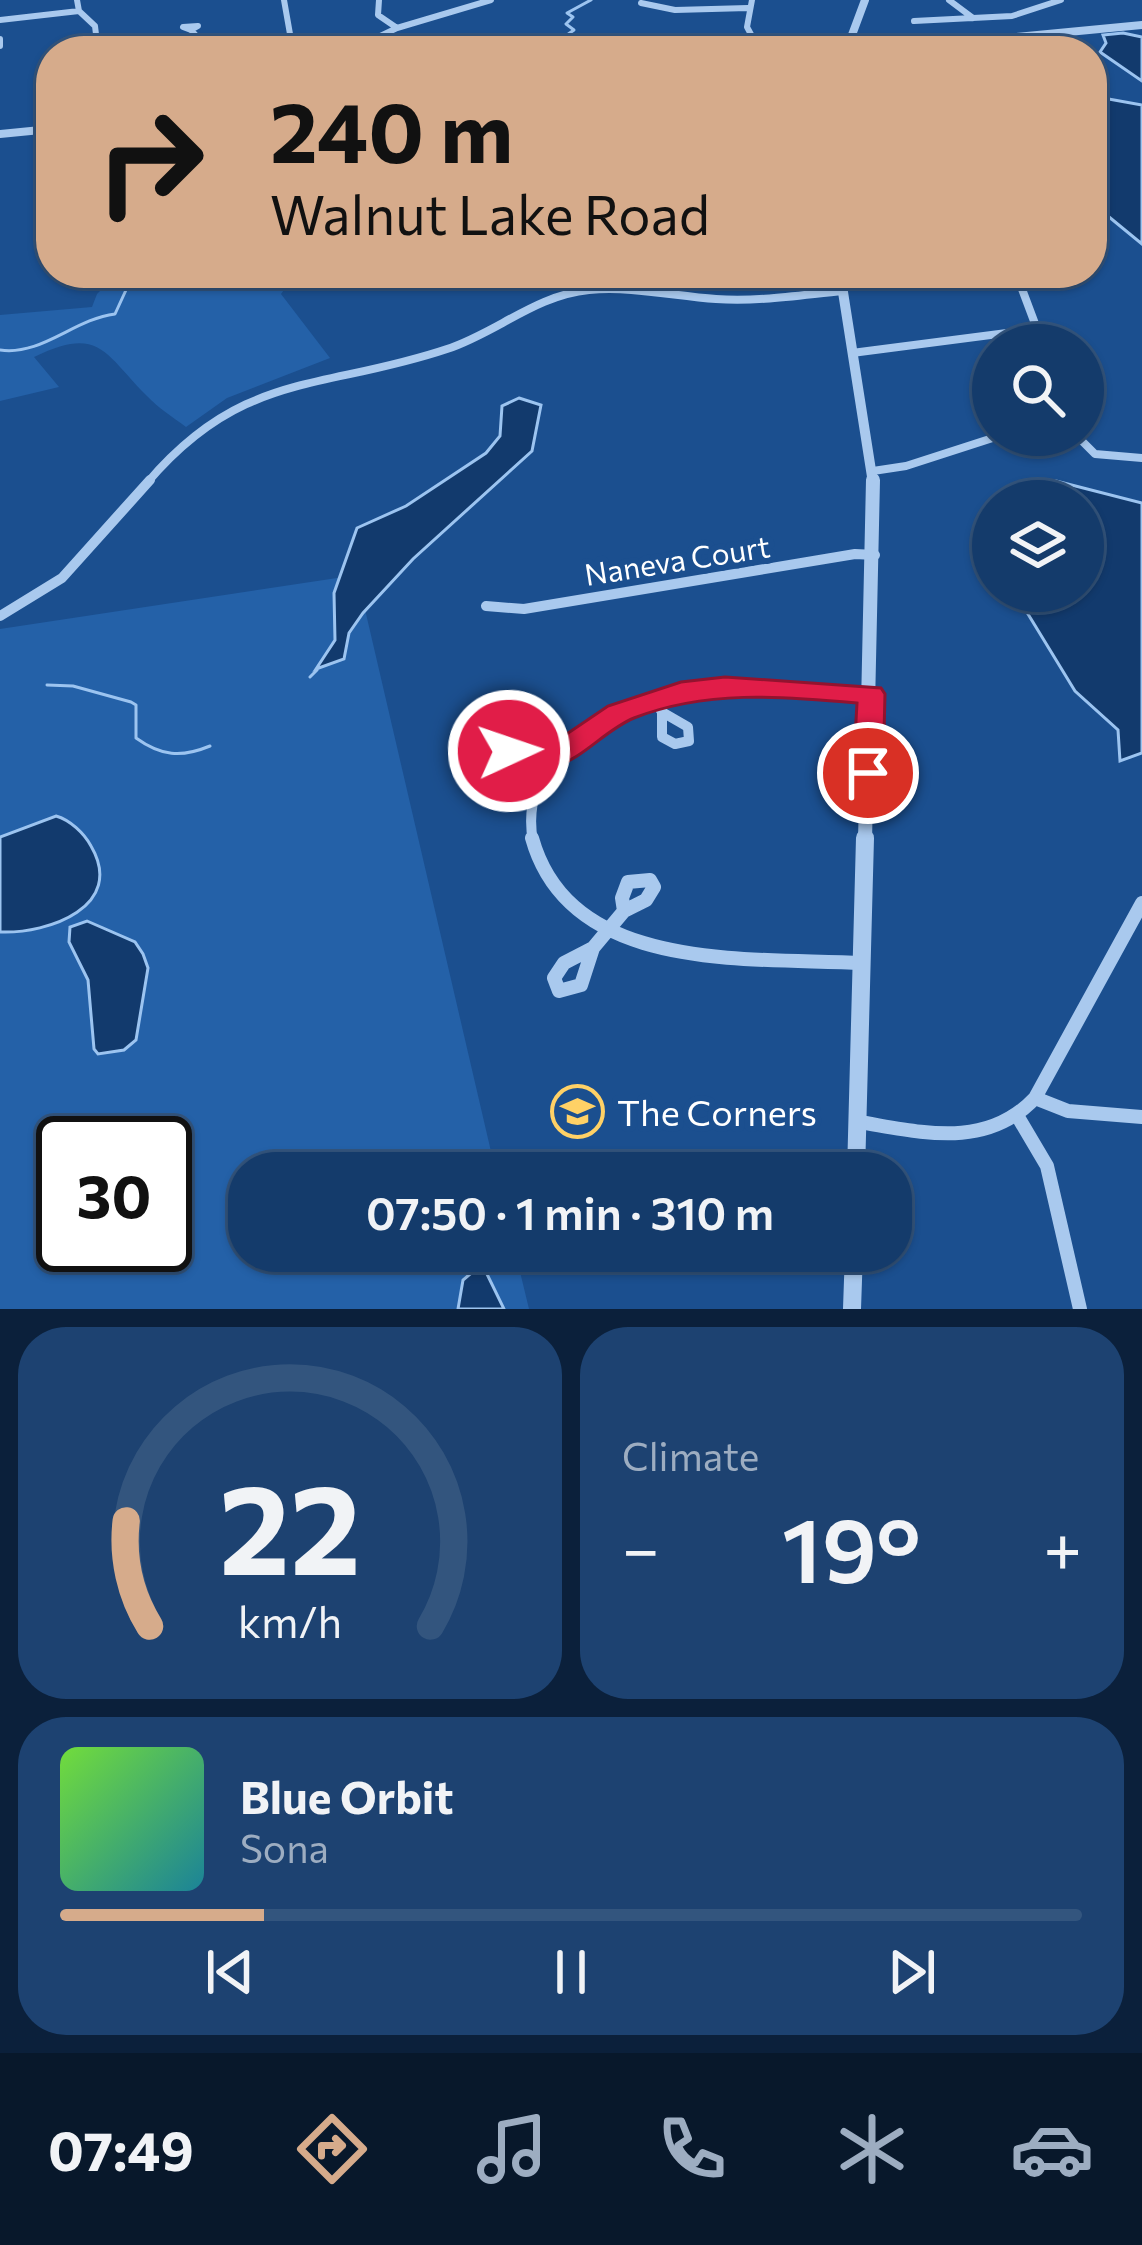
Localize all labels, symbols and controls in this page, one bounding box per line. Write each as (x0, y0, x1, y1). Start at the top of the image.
text: 240 m (270, 78, 513, 180)
icon: right (72, 84, 228, 240)
text: Walnut Lake Road (270, 180, 710, 246)
map controls (972, 324, 1104, 612)
button: search (972, 324, 1104, 456)
button: layers (972, 480, 1104, 612)
street label: Naneva Court (582, 526, 772, 592)
position arrow (446, 688, 572, 814)
pin (817, 722, 919, 824)
icon: arrive (835, 740, 901, 806)
school or university icon: The Corners (550, 1083, 606, 1139)
place label: The Corners (617, 1089, 817, 1133)
speed limit sign: 30 (36, 1116, 192, 1272)
text: 07:50 · 1 min · 310 m (366, 1184, 774, 1239)
text: Climate (622, 1431, 759, 1479)
text: 22 (219, 1448, 361, 1601)
text: 19° (782, 1491, 921, 1602)
text: − (622, 1506, 660, 1587)
text: + (1043, 1506, 1082, 1587)
text: km/h (238, 1594, 342, 1647)
text: Blue Orbit (240, 1768, 453, 1823)
text: Sona (240, 1823, 329, 1871)
icon: previous (197, 1939, 263, 2005)
icon: pause (538, 1939, 604, 2005)
icon: next (879, 1939, 945, 2005)
icon: directions (290, 2107, 374, 2191)
icon: music (470, 2107, 554, 2191)
icon: phone (650, 2107, 734, 2191)
icon: climate (830, 2107, 914, 2191)
icon: car (1010, 2107, 1094, 2191)
text: 07:49 (48, 2116, 194, 2182)

